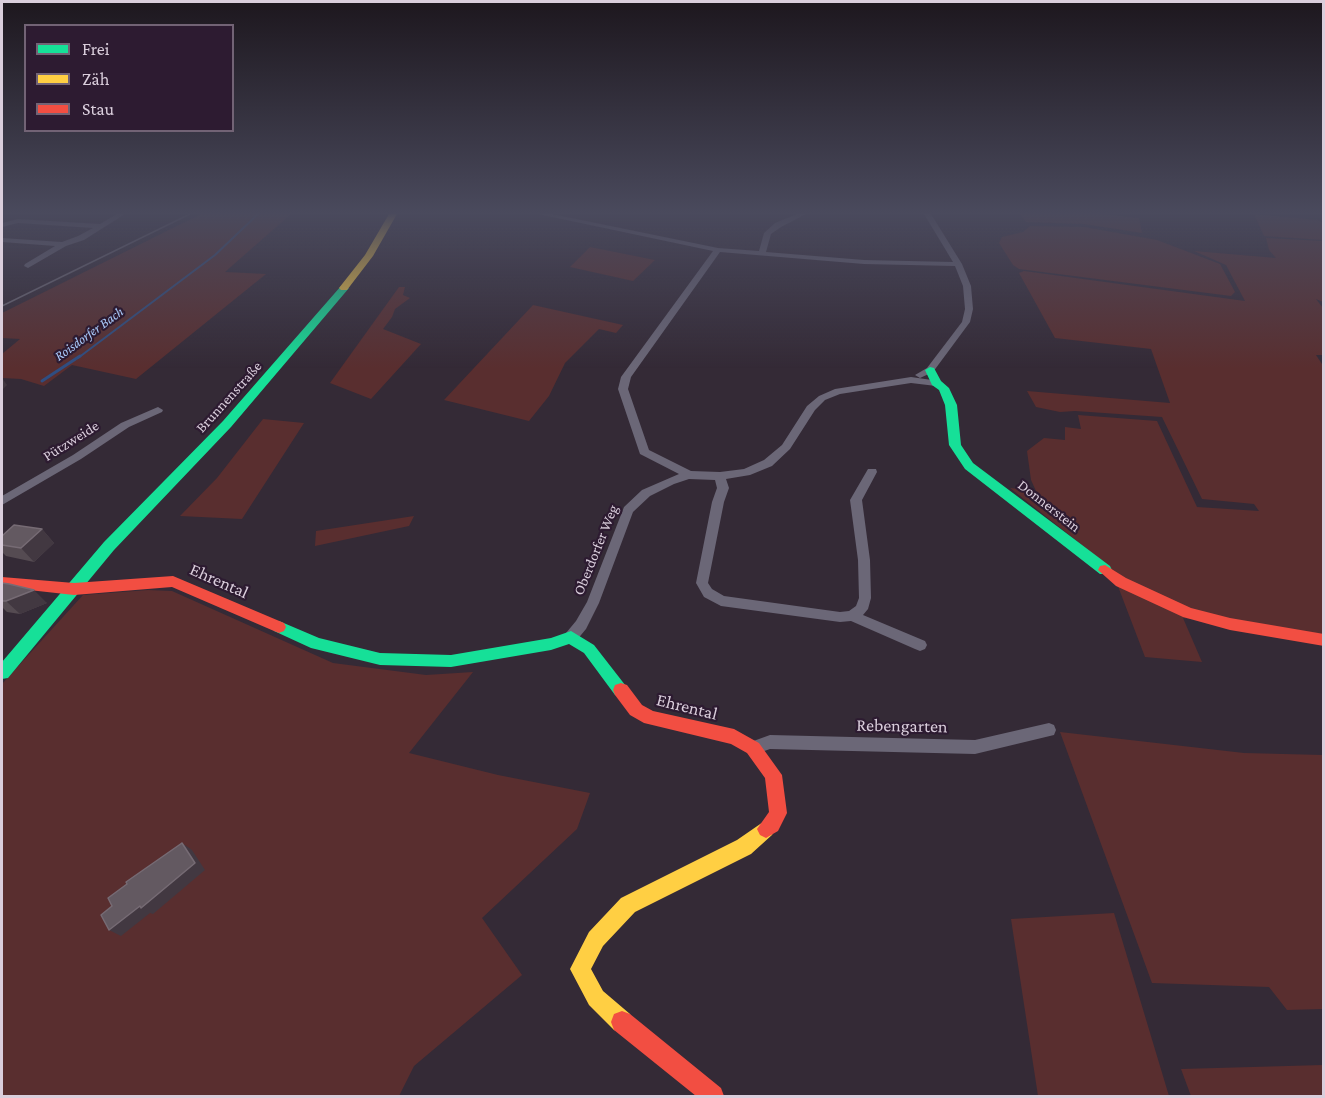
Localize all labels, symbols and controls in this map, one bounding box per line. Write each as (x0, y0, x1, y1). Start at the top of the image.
legend (24, 24, 234, 132)
text: Frei (82, 39, 109, 59)
text: Zäh (82, 69, 109, 89)
text: Stau (82, 99, 114, 119)
water label: Roisdorfer Bach (51, 303, 127, 365)
street label: Brunnenstraße (192, 358, 266, 436)
street label: Pützweide (40, 417, 102, 465)
street label: Donnerstein (1014, 476, 1084, 536)
street label: Oberdorfer Weg (570, 502, 622, 598)
street label: Ehrental (186, 559, 252, 603)
street label: Ehrental (654, 689, 720, 725)
street label: Rebengarten (856, 714, 948, 738)

